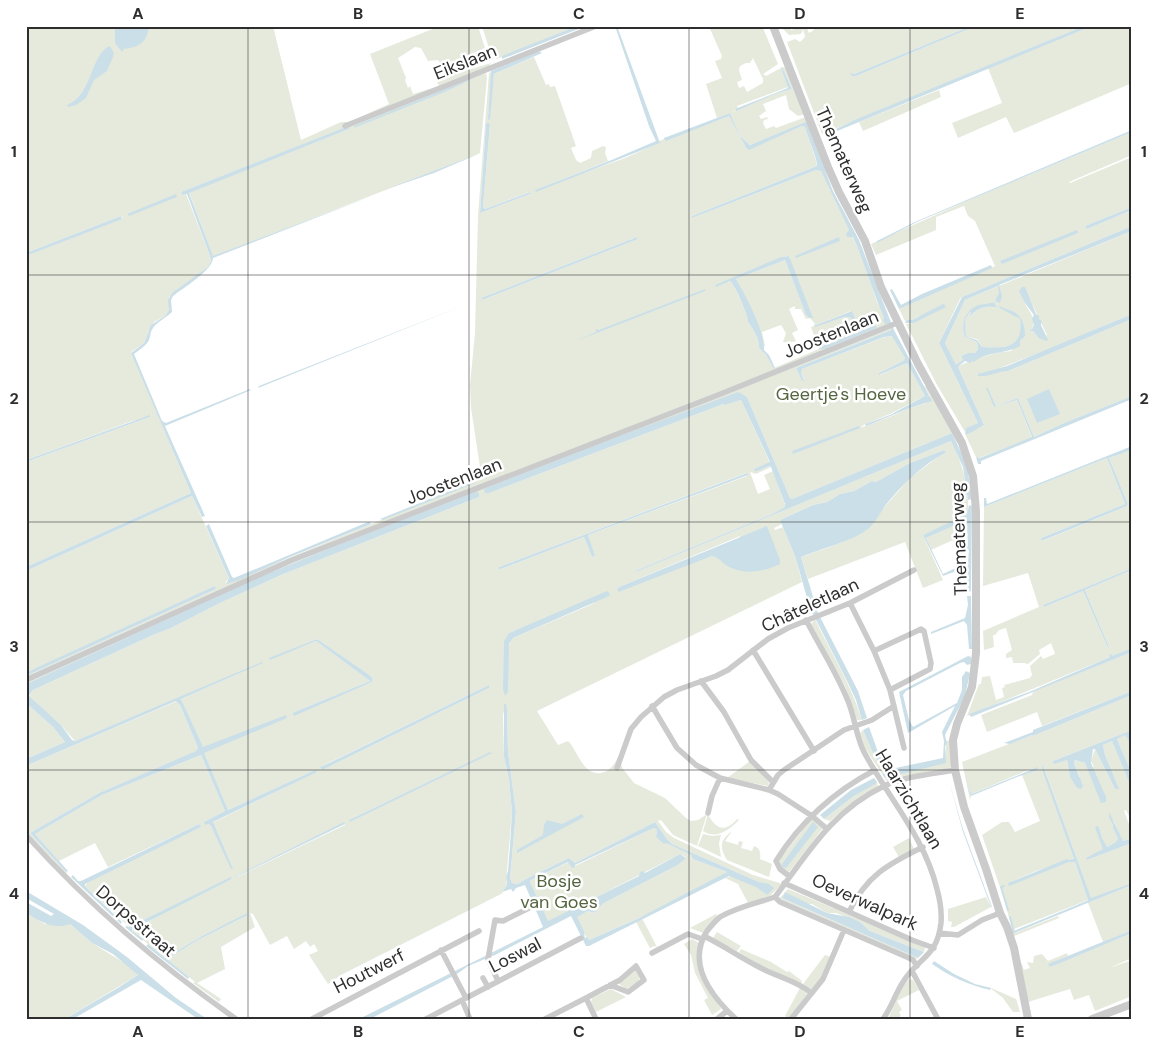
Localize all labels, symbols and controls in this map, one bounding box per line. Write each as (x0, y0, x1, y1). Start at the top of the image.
text: A (132, 3, 144, 24)
text: B (353, 3, 363, 24)
text: C (573, 3, 585, 24)
text: D (794, 3, 806, 24)
text: E (1015, 3, 1025, 24)
street label: Eikslaan (430, 39, 500, 85)
street label: Thematerweg (810, 103, 878, 217)
text: 1 (11, 141, 17, 162)
text: 1 (1141, 141, 1147, 162)
street label: Joostenlaan (780, 304, 882, 364)
park label: Geertje's Hoeve (776, 382, 906, 406)
text: 2 (9, 388, 19, 409)
text: 2 (1139, 388, 1149, 409)
street label: Joostenlaan (403, 452, 505, 510)
street label: Thematerweg (945, 482, 973, 596)
street label: Châteletlaan (757, 572, 863, 638)
text: 3 (9, 636, 19, 657)
text: 3 (1139, 636, 1149, 657)
street label: Haarzichtlaan (870, 745, 948, 853)
street label: Oeverwalpark (808, 868, 922, 936)
park label: Bosje van Goes (520, 869, 598, 914)
street label: Dorpsstraat (91, 880, 181, 962)
text: 4 (9, 883, 19, 904)
text: 4 (1139, 883, 1149, 904)
street label: Loswal (485, 932, 545, 978)
street label: Houtwerf (329, 943, 409, 999)
text: A (132, 1021, 144, 1042)
text: B (353, 1021, 363, 1042)
text: C (573, 1021, 585, 1042)
text: D (794, 1021, 806, 1042)
text: E (1015, 1021, 1025, 1042)

